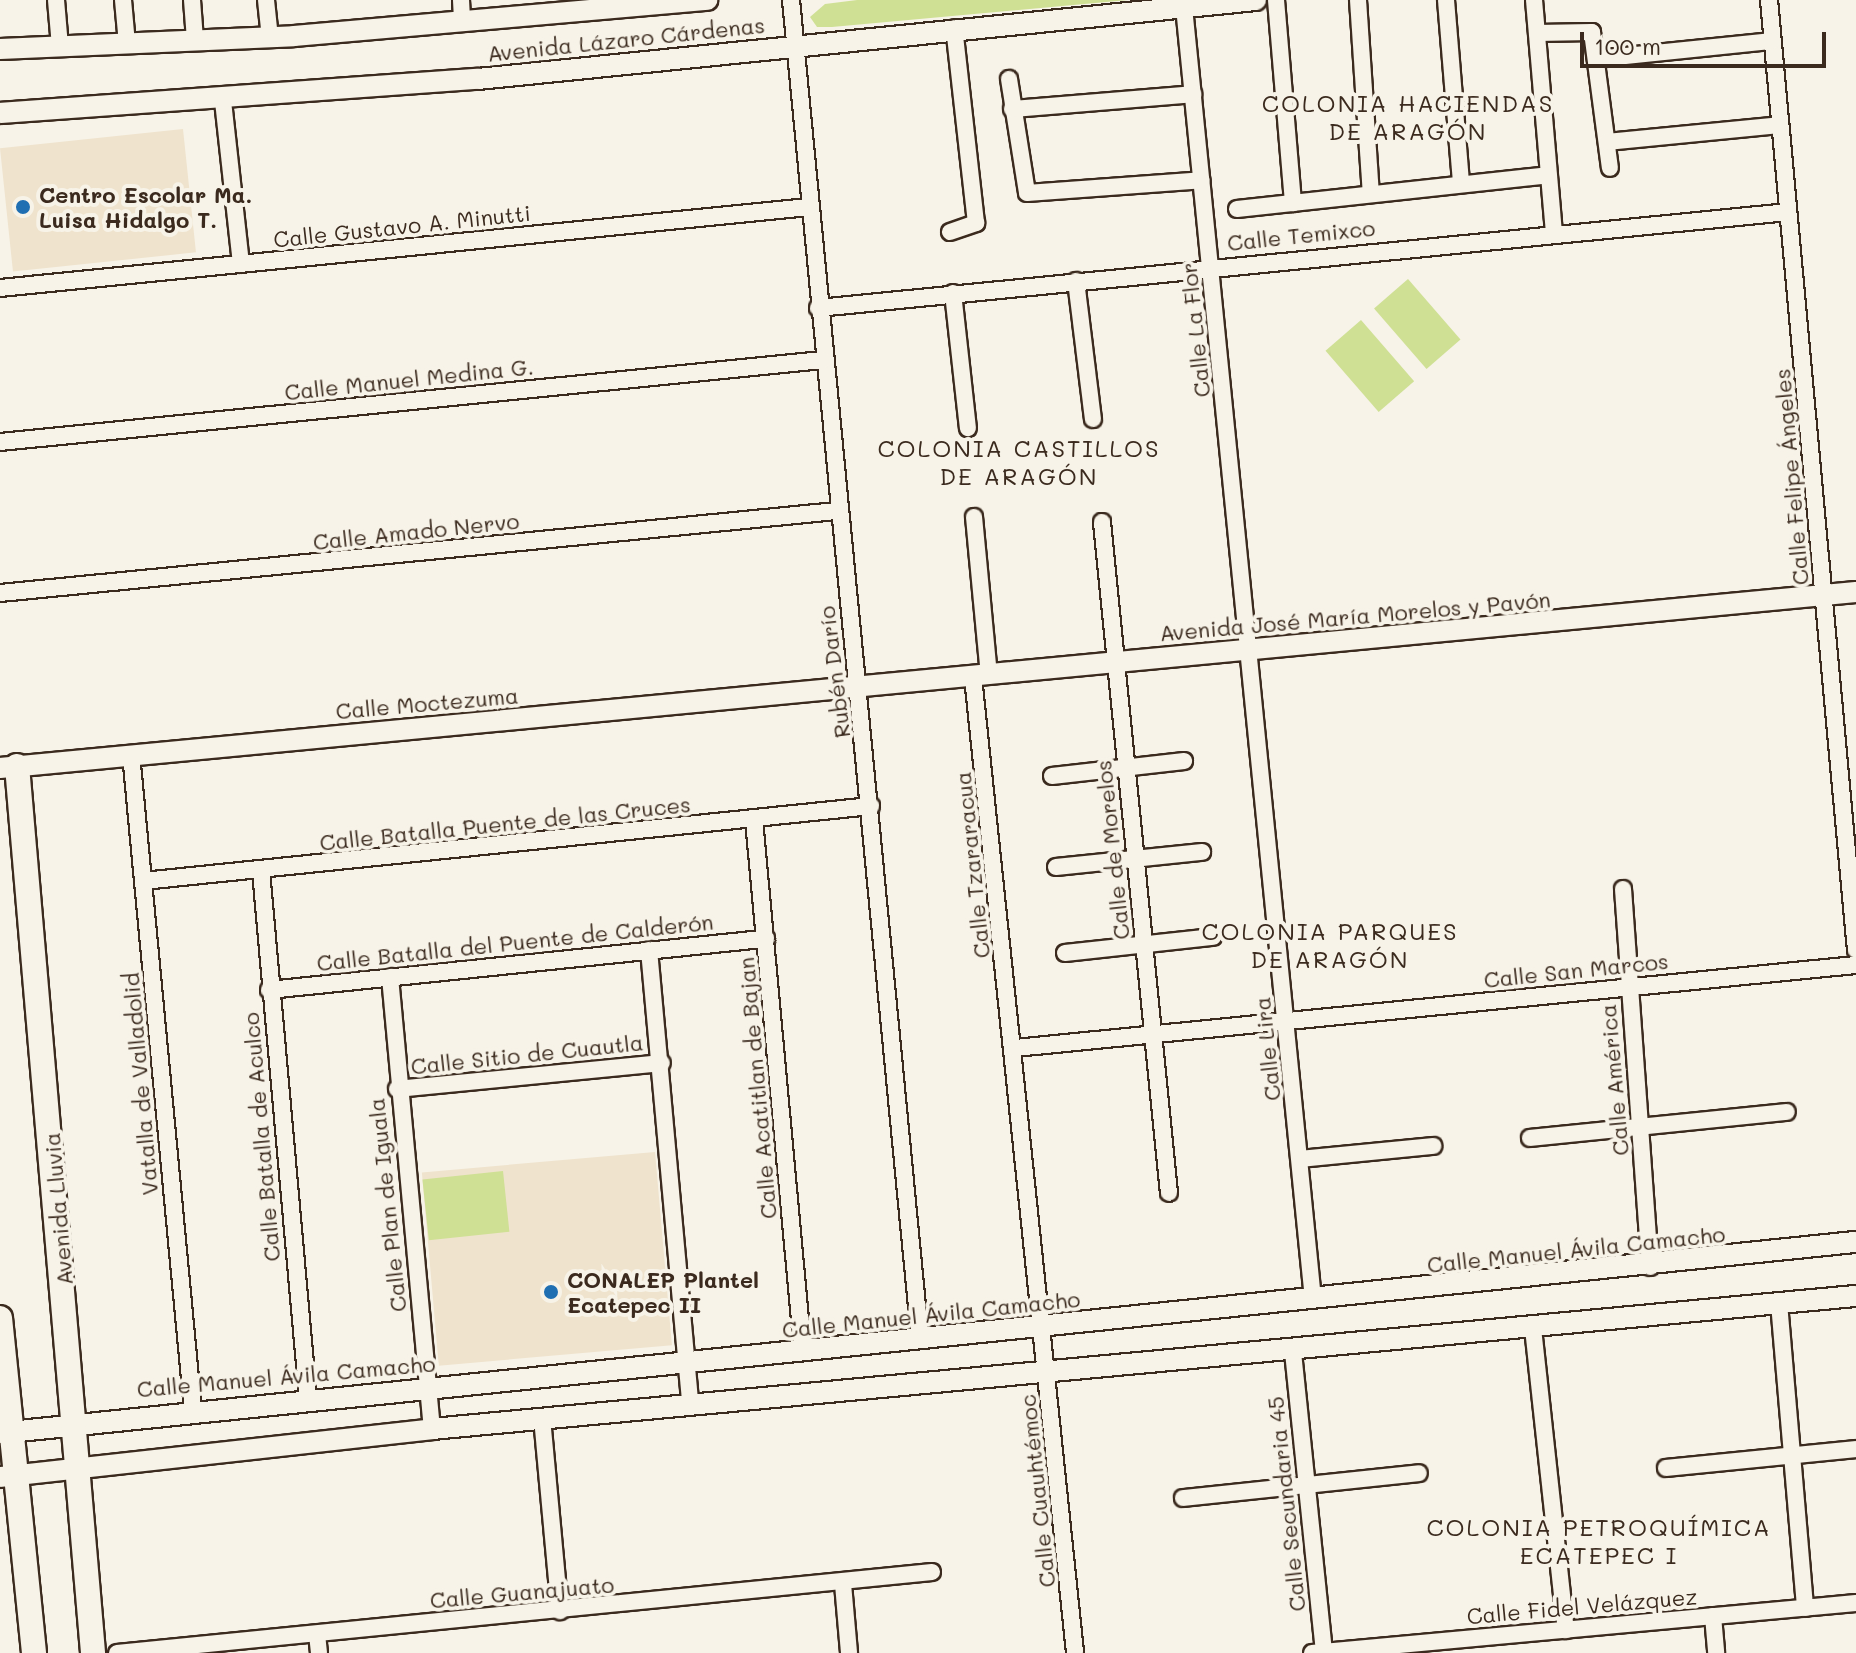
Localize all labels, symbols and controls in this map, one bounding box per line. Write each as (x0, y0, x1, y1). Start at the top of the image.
street label: Avenida Lázaro Cárdenas (486, 11, 766, 67)
scale bar (1584, 16, 1830, 66)
text: 100 m (1594, 30, 1661, 61)
district label: COLONIA HACIENDAS DE ARAGÓN (1262, 89, 1554, 145)
place label: Centro Escolar Ma. Luisa Hidalgo T. (39, 181, 252, 232)
marker: Centro Escolar Ma. Luisa Hidalgo T. (14, 198, 32, 216)
street label: Calle Gustavo A. Minutti (272, 199, 532, 253)
street label: Calle Temixco (1226, 214, 1376, 256)
street label: Calle La Flor (1175, 261, 1215, 399)
street label: Calle Manuel Medina G. (283, 353, 535, 405)
street label: Calle Felipe Ángeles (1768, 368, 1814, 586)
district label: COLONIA CASTILLOS DE ARAGÓN (877, 434, 1161, 490)
street label: Calle Amado Nervo (312, 507, 520, 555)
street label: Avenida José María Morelos y Pavón (1158, 586, 1552, 646)
street label: Rubén Darío (813, 604, 855, 740)
street label: Calle Moctezuma (334, 682, 520, 724)
street label: Calle de Morelos (1089, 759, 1135, 941)
street label: Calle Tzararacua (949, 770, 995, 960)
street label: Calle Batalla Puente de las Cruces (318, 790, 692, 856)
street label: Calle Batalla del Puente de Calderón (315, 908, 715, 976)
district label: COLONIA PARQUES DE ARAGÓN (1201, 917, 1459, 973)
street label: Calle San Marcos (1482, 947, 1670, 993)
street label: Calle Acatitlan de Bajan (732, 956, 782, 1220)
street label: Vatalla de Valladolid (117, 972, 163, 1196)
street label: Calle Lira (1248, 996, 1286, 1102)
street label: Calle América (1594, 1003, 1634, 1157)
street label: Calle Batalla de Aculco (237, 1011, 285, 1263)
street label: Calle Sitio de Cuautla (409, 1029, 645, 1079)
street label: Calle Plan de Iguala (363, 1097, 411, 1313)
street label: Avenida Lluvia (38, 1132, 78, 1286)
street label: Calle Manuel Ávila Camacho (1426, 1220, 1726, 1278)
place label: CONALEP Plantel Ecatepec II (567, 1266, 759, 1318)
marker: CONALEP Plantel Ecatepec II (542, 1283, 560, 1301)
street label: Calle Manuel Ávila Camacho (781, 1285, 1081, 1343)
street label: Calle Manuel Ávila Camacho (136, 1350, 436, 1402)
street label: Calle Cuauhtémoc (1014, 1393, 1060, 1589)
street label: Calle Secundaria 45 (1262, 1395, 1310, 1613)
district label: COLONIA PETROQUÍMICA ECATEPEC I (1426, 1513, 1772, 1569)
street label: Calle Guanajuato (429, 1571, 615, 1613)
street label: Calle Fidel Velázquez (1466, 1583, 1698, 1629)

